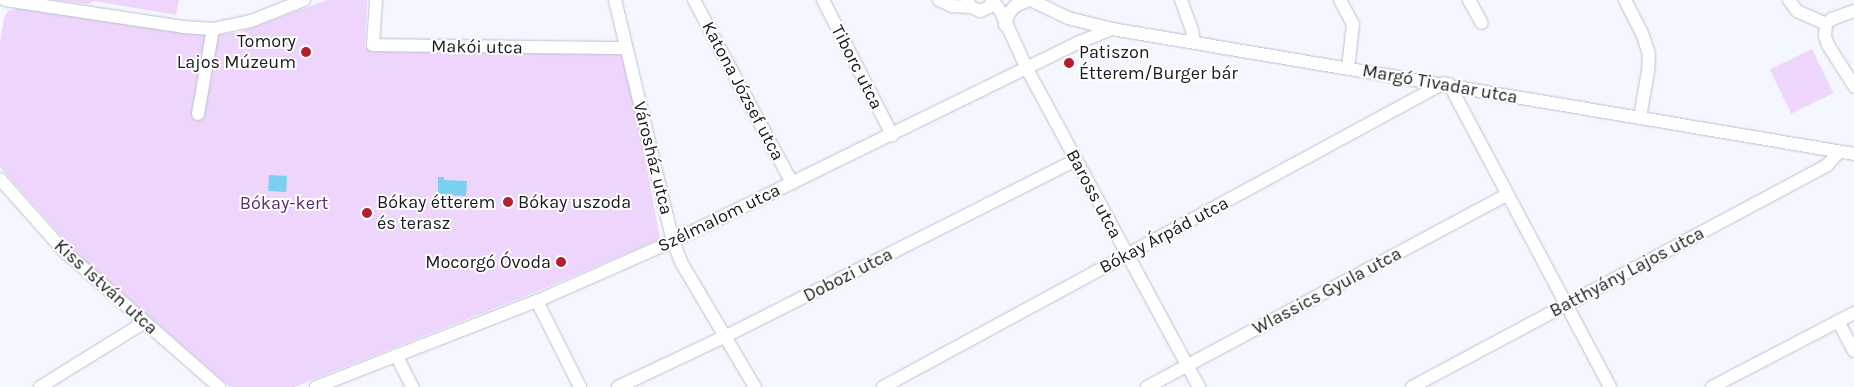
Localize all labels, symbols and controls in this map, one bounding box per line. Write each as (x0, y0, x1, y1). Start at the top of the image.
street label: Katona József utca (697, 18, 789, 164)
street label: Tiborc utca (827, 21, 887, 113)
place label: Tomory Lajos Múzeum (177, 31, 296, 74)
street label: Makói utca (431, 35, 523, 59)
place label: Patiszon Étterem/Burger bár (1079, 42, 1238, 84)
marker: Tomory Lajos Múzeum (300, 46, 312, 58)
marker: Patiszon Étterem/Burger bár (1063, 57, 1075, 69)
street label: Margó Tivadar utca (1361, 60, 1519, 108)
street label: Városház utca (629, 99, 677, 217)
street label: Baross utca (1062, 146, 1126, 242)
street label: Szélmalom utca (654, 179, 784, 257)
place label: Bókay uszoda (518, 191, 631, 213)
park label: Bókay-kert (240, 192, 328, 214)
place label: Bókay étterem és terasz (377, 192, 495, 234)
street label: Bókay Árpád utca (1096, 192, 1232, 278)
marker: Bókay uszoda (502, 196, 514, 208)
marker: Bókay étterem és terasz (361, 207, 373, 219)
street label: Batthyány Lajos utca (1546, 222, 1708, 322)
street label: Kiss István utca (50, 235, 162, 339)
street label: Dobozi utca (800, 243, 896, 307)
street label: Wlassics Gyula utca (1249, 243, 1405, 339)
place label: Mocorgó Óvoda (425, 251, 551, 273)
marker: Mocorgó Óvoda (555, 256, 567, 268)

